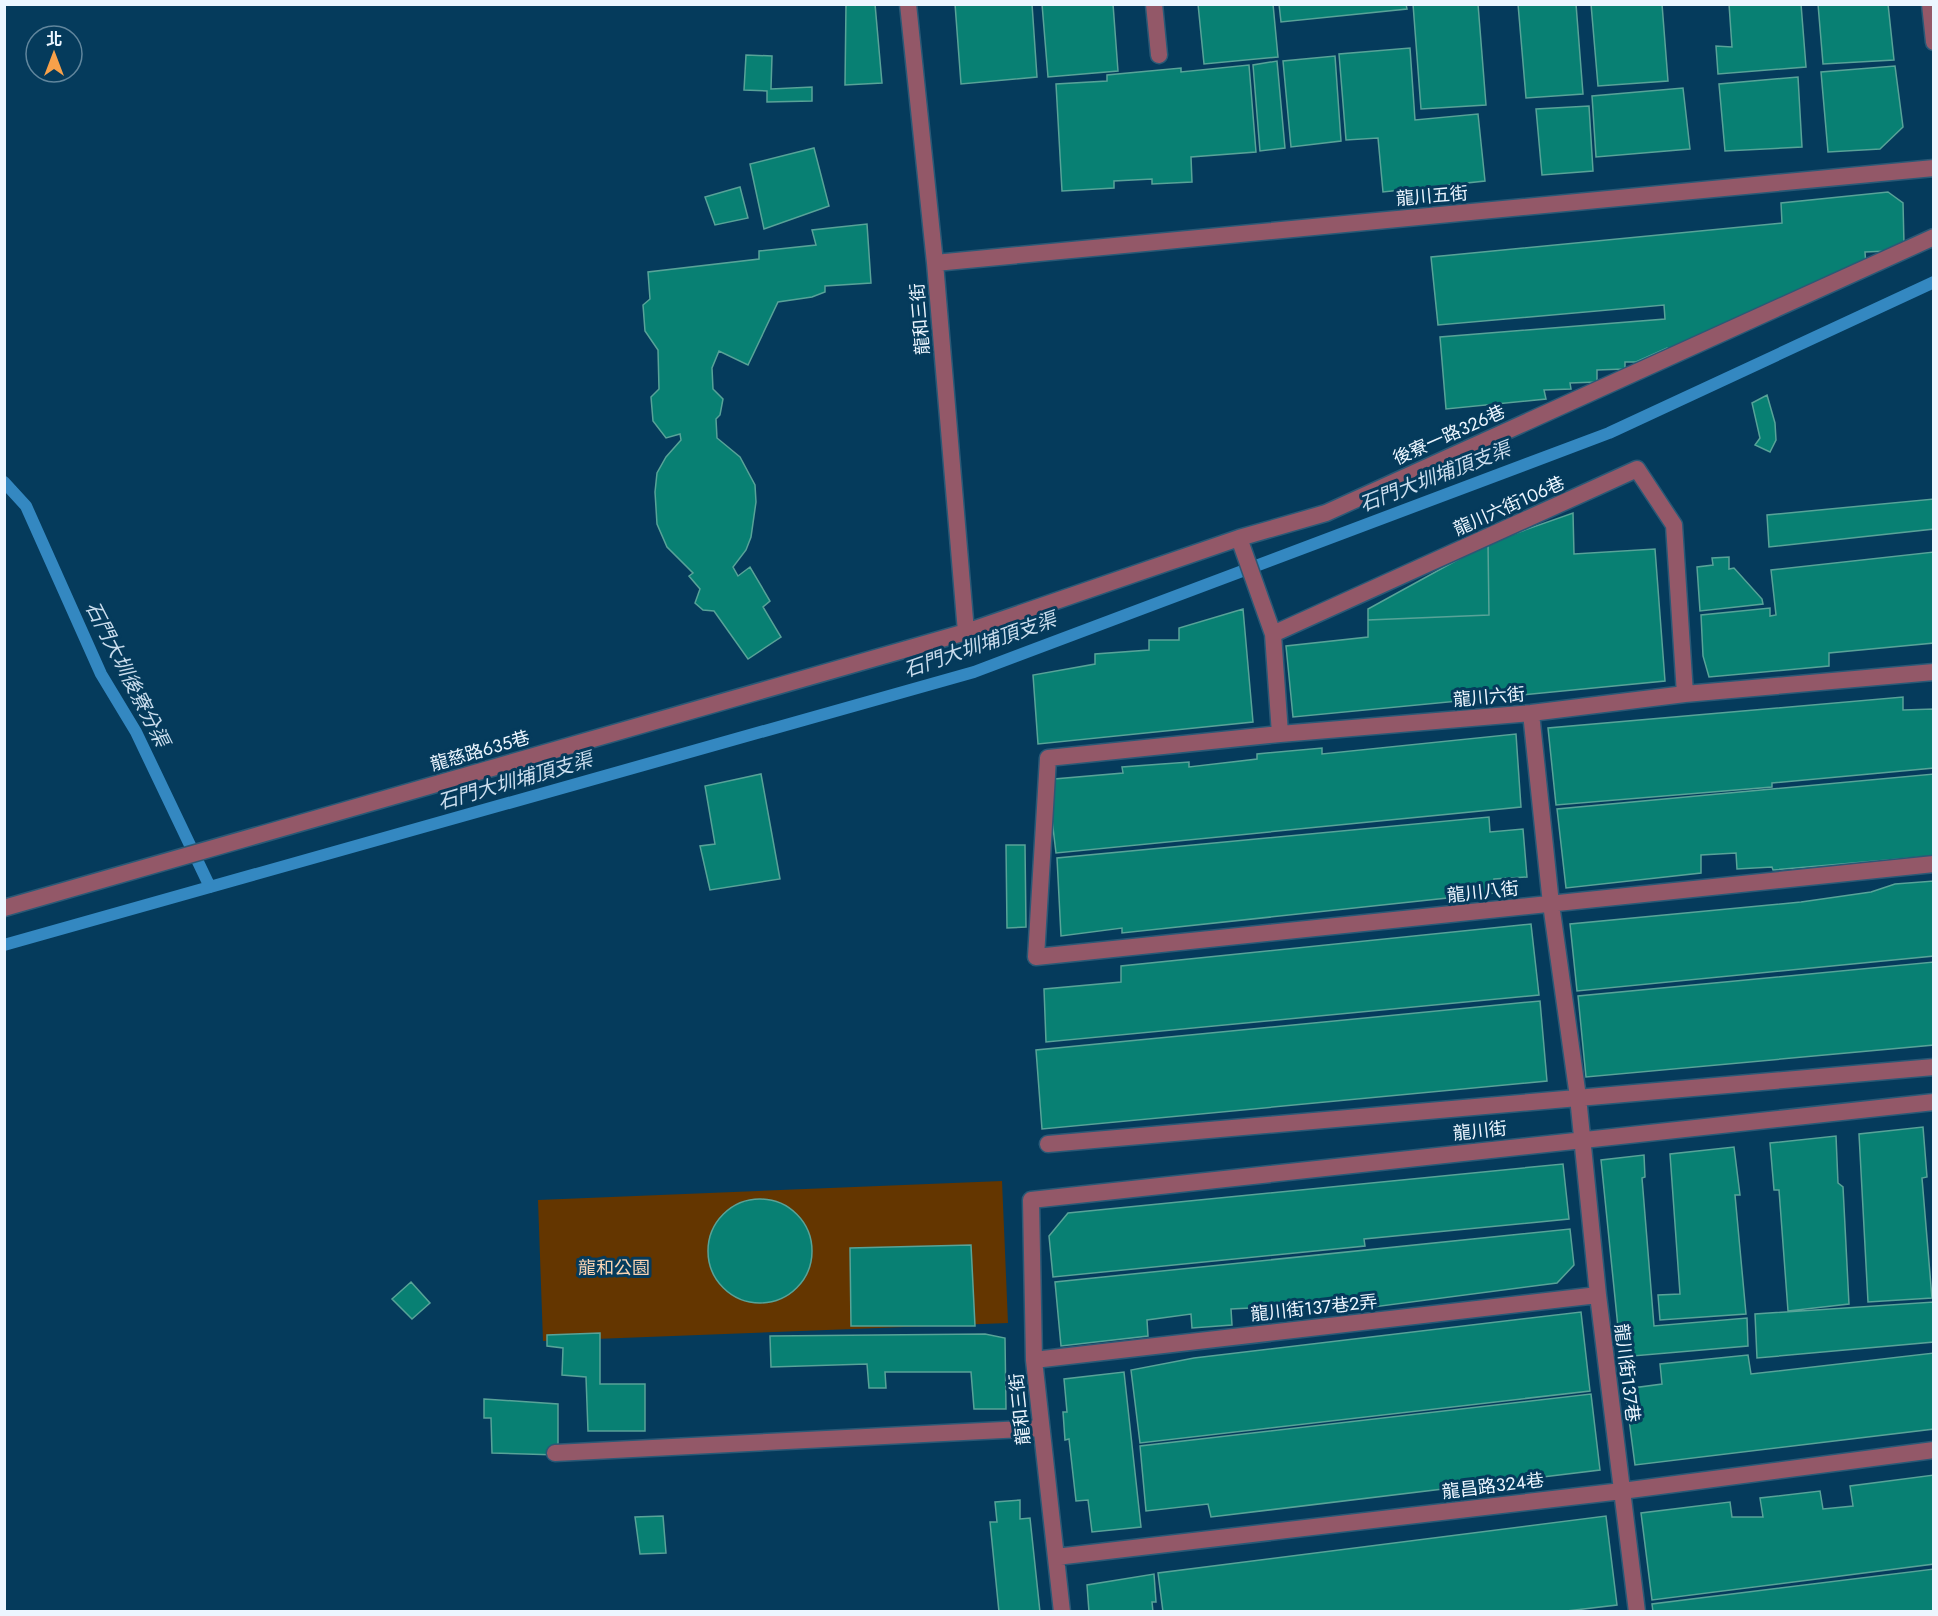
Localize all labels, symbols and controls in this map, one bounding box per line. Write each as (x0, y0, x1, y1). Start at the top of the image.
north arrow (24, 24, 84, 84)
text: 北 (46, 28, 62, 51)
street label: 龍川五街 (1395, 180, 1469, 212)
street label: 龍和三街 (904, 282, 936, 356)
street label: 後寮一路326巷 (1389, 399, 1509, 471)
water label: 石門大圳埔頂支渠 (1355, 434, 1518, 519)
street label: 龍川六街106巷 (1449, 470, 1569, 542)
water label: 石門大圳後寮分渠 (78, 596, 178, 755)
water label: 石門大圳埔頂支渠 (900, 604, 1063, 685)
street label: 龍川六街 (1452, 681, 1526, 713)
street label: 龍慈路635巷 (427, 724, 533, 778)
water label: 石門大圳埔頂支渠 (434, 744, 599, 817)
street label: 龍川八街 (1446, 875, 1520, 909)
street label: 龍川街 (1452, 1115, 1508, 1147)
park label: 龍和公園 (578, 1255, 650, 1281)
street label: 龍川街137巷2弄 (1249, 1288, 1379, 1328)
street label: 龍川街137巷 (1608, 1322, 1646, 1424)
street label: 龍和三街 (1003, 1372, 1037, 1446)
street label: 龍昌路324巷 (1441, 1467, 1545, 1505)

